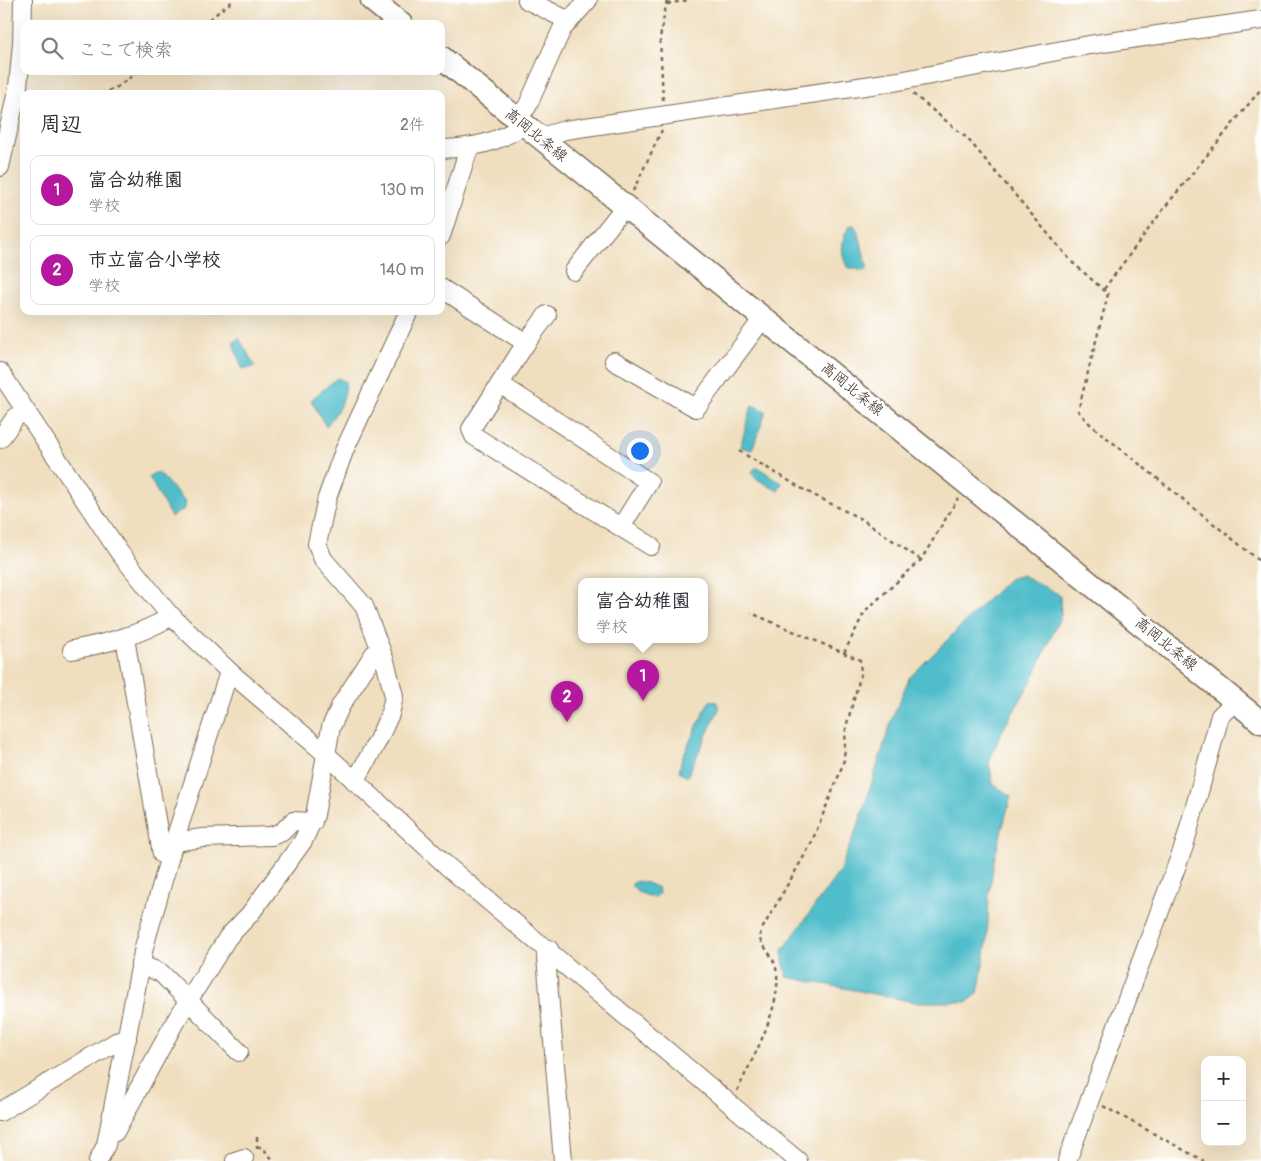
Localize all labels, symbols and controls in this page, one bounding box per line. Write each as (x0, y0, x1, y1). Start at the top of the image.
search box (20, 20, 445, 75)
icon: search (38, 34, 66, 62)
text: ここで検索 (78, 38, 173, 62)
street label: 高岡北条線 (501, 104, 571, 166)
text: 周辺 (40, 111, 82, 138)
text: 2件 (400, 115, 425, 135)
text: 富合幼稚園 (88, 168, 183, 192)
text: 1 (54, 180, 60, 200)
text: 130 m (380, 180, 424, 200)
text: 学校 (88, 196, 120, 216)
text: 市立富合小学校 (88, 248, 221, 272)
text: 2 (53, 260, 61, 280)
text: 140 m (380, 260, 424, 280)
text: 学校 (88, 276, 120, 296)
street label: 高岡北条線 (817, 358, 887, 420)
your location (627, 438, 653, 464)
popup (578, 578, 708, 643)
text: 富合幼稚園 (595, 589, 691, 613)
street label: 高岡北条線 (1131, 613, 1201, 675)
text: 学校 (595, 617, 628, 637)
pin: 1 (627, 660, 659, 701)
pin: 2 (551, 681, 583, 722)
map controls (1201, 1056, 1246, 1146)
button: + (1201, 1056, 1246, 1101)
button: − (1201, 1101, 1246, 1146)

